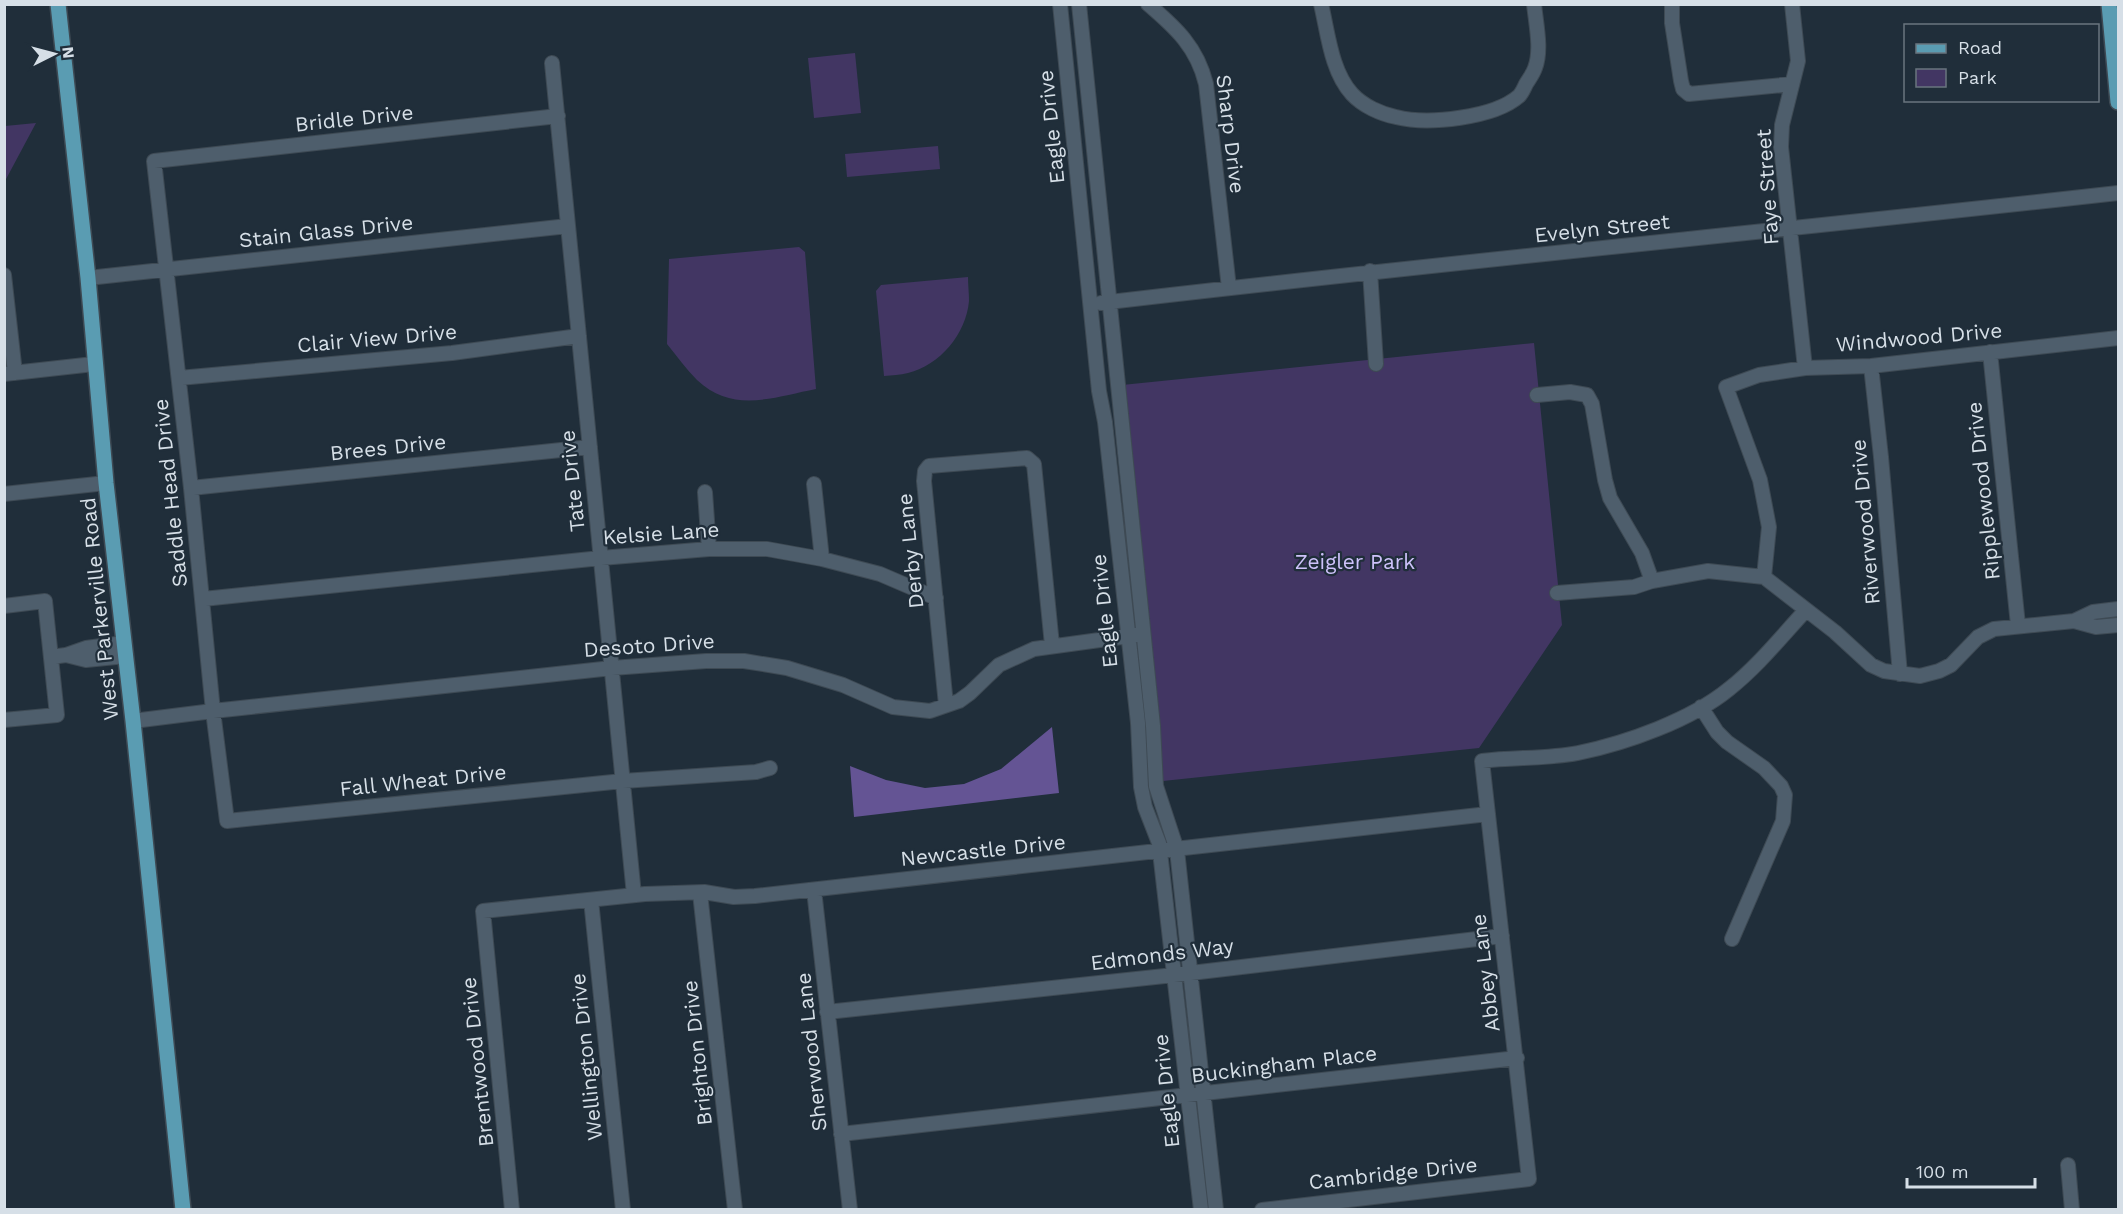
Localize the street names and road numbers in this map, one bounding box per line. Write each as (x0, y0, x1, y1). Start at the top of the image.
street label: Eagle Drive (1033, 69, 1069, 185)
street label: Sharp Drive (1211, 73, 1251, 195)
street label: Bridle Drive (294, 99, 414, 137)
street label: Faye Street (1750, 128, 1784, 246)
street label: Evelyn Street (1533, 208, 1671, 248)
street label: Stain Glass Drive (238, 209, 414, 253)
street label: Windwood Drive (1835, 317, 2003, 357)
street label: Clair View Drive (296, 319, 458, 357)
street label: Saddle Head Drive (148, 398, 192, 588)
street label: Ripplewood Drive (1961, 401, 2005, 581)
street label: Brees Drive (329, 428, 447, 466)
street label: Tate Drive (554, 429, 590, 533)
street label: Riverwood Drive (1845, 438, 1885, 606)
street label: Derby Lane (892, 492, 928, 610)
street label: West Parkerville Road (75, 496, 123, 722)
street label: Kelsie Lane (602, 516, 720, 550)
street label: Eagle Drive (1086, 553, 1122, 669)
street label: Desoto Drive (583, 628, 715, 662)
street label: Fall Wheat Drive (338, 759, 508, 801)
street label: Newcastle Drive (899, 829, 1067, 871)
street label: Abbey Lane (1465, 912, 1505, 1034)
street label: Edmonds Way (1089, 933, 1235, 975)
street label: Sherwood Lane (790, 971, 832, 1133)
street label: Wellington Drive (565, 972, 607, 1142)
street label: Brentwood Drive (456, 976, 498, 1148)
street label: Brighton Drive (677, 979, 717, 1127)
street label: Eagle Drive (1148, 1033, 1184, 1149)
street label: Buckingham Place (1190, 1040, 1378, 1088)
street label: Cambridge Drive (1307, 1152, 1479, 1194)

